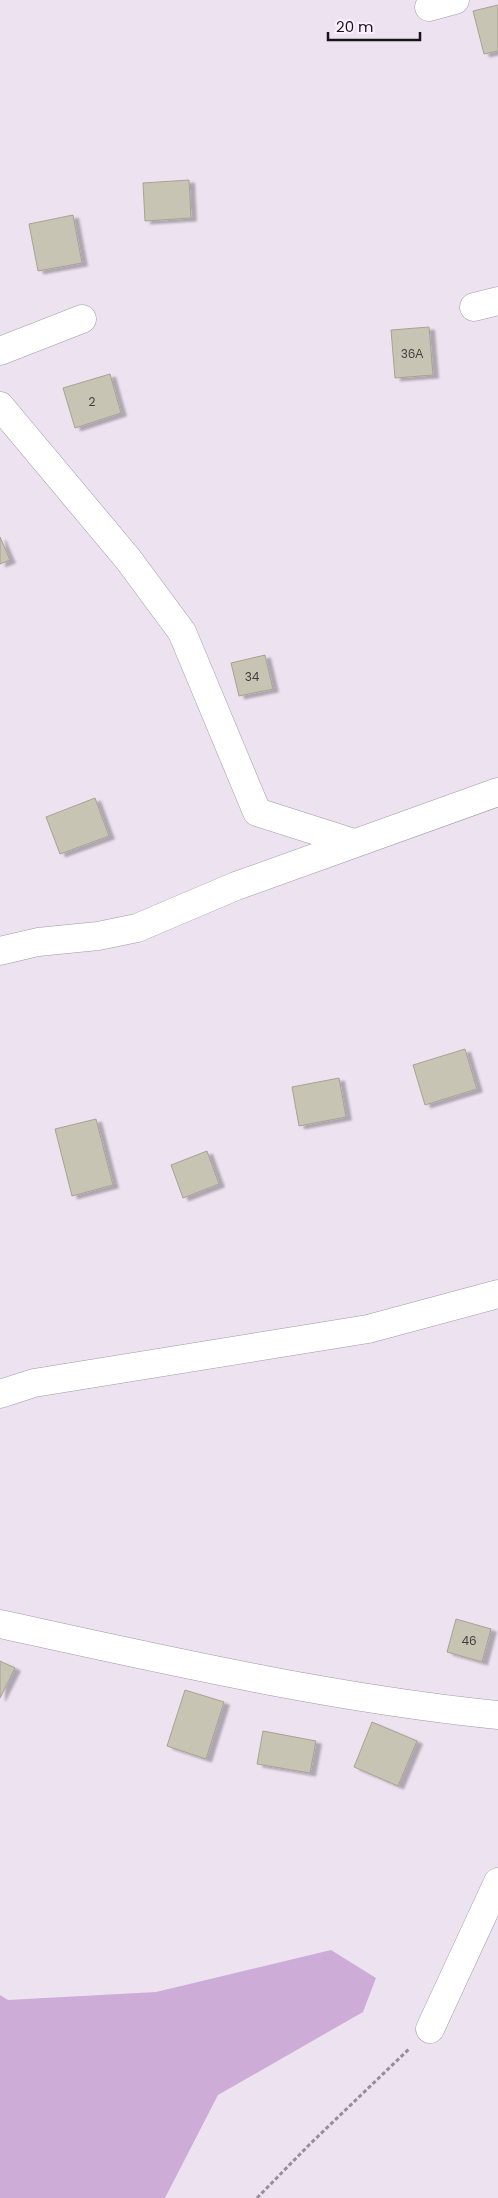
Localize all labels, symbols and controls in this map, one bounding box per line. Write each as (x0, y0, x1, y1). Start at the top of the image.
scale bar (328, 10, 420, 42)
text: 20 m (336, 16, 374, 37)
house number: 36А (401, 345, 423, 362)
house number: 2 (89, 393, 96, 410)
house number: 34 (245, 668, 260, 685)
house number: 46 (461, 1632, 477, 1649)

